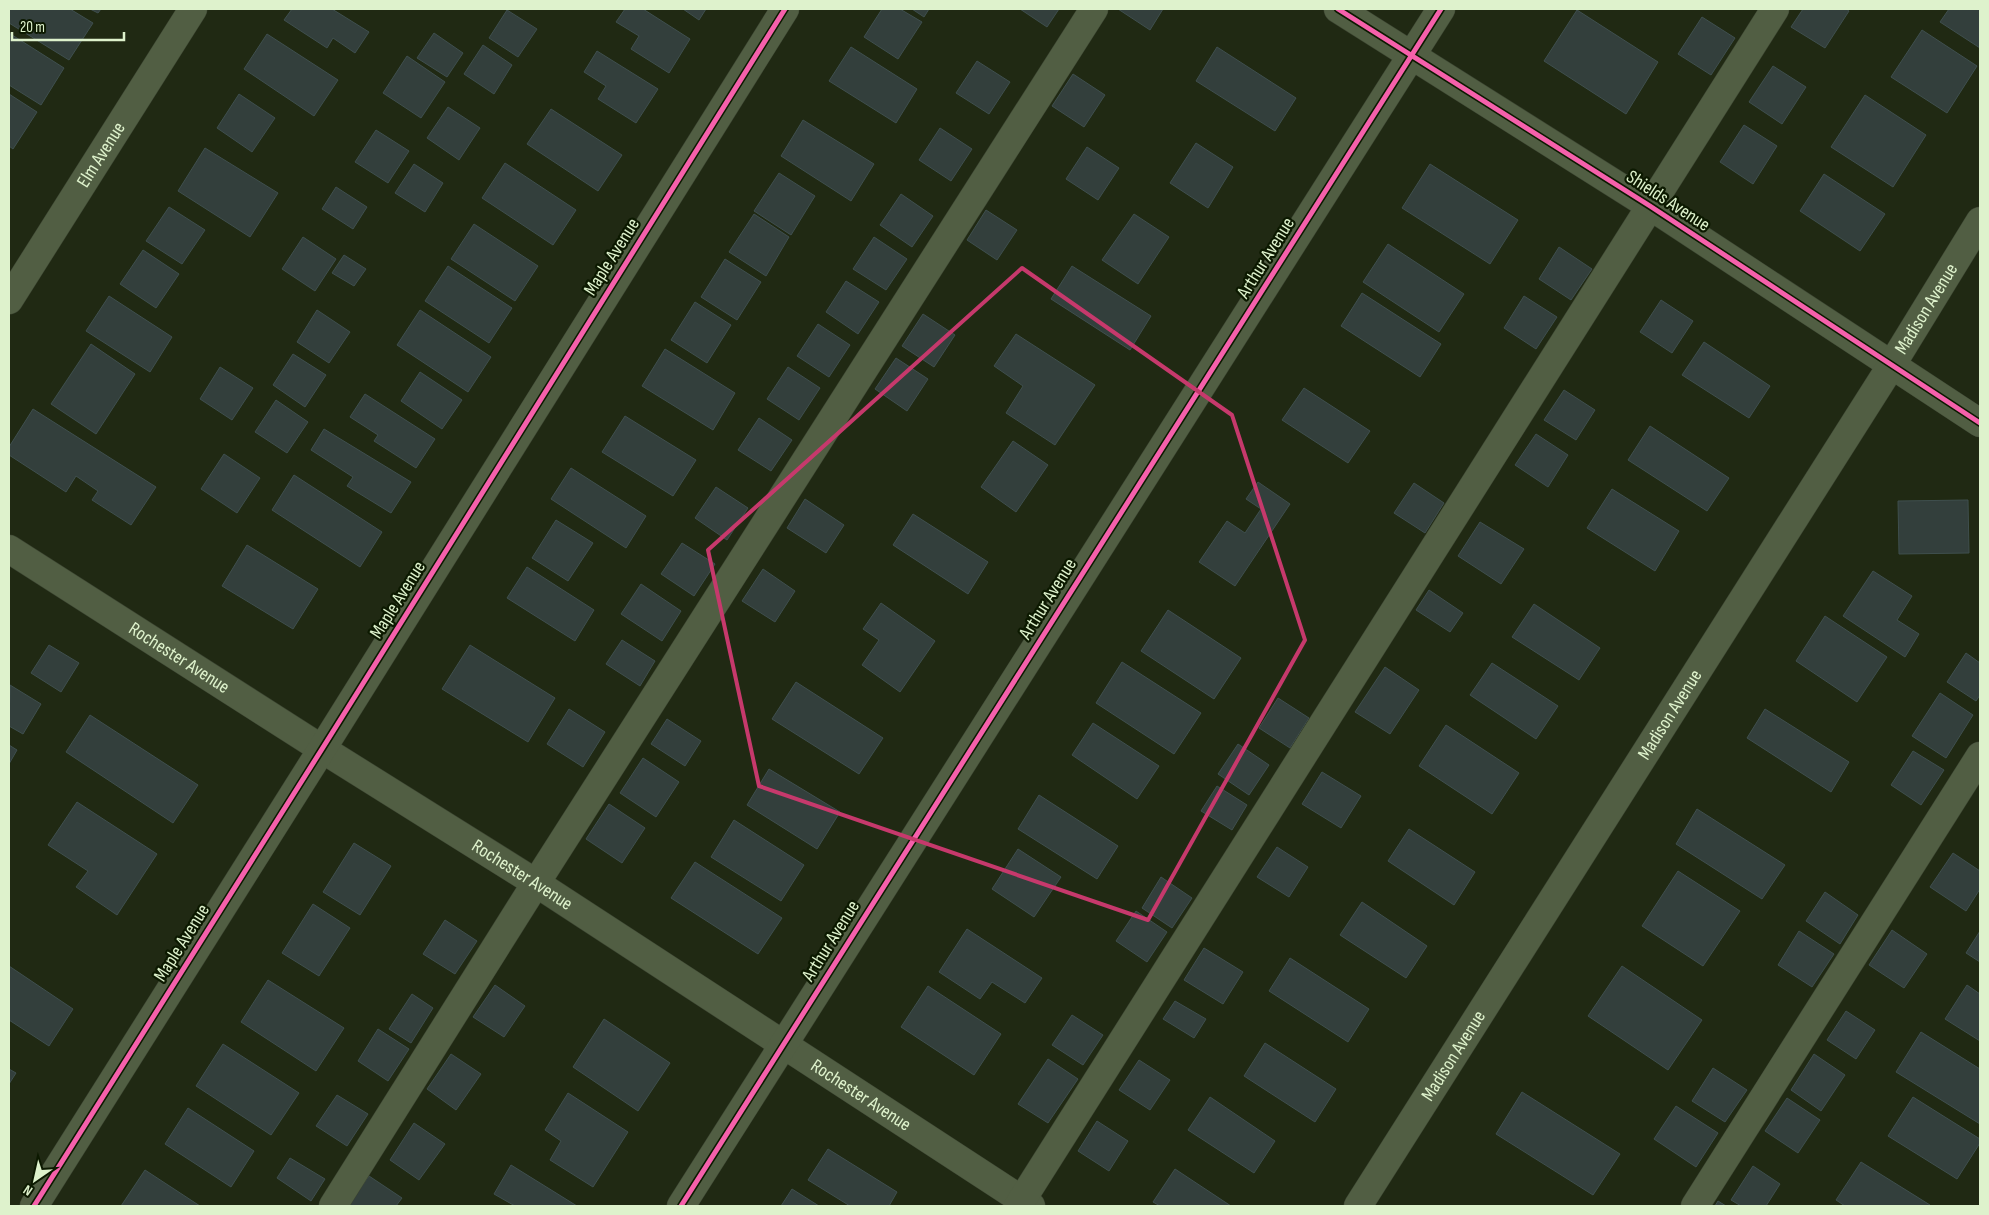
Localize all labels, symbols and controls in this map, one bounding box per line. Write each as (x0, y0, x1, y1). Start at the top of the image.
scale bar (12, 10, 125, 42)
text: 20 m (20, 18, 45, 37)
street label: Elm Avenue (72, 118, 130, 192)
street label: Shields Avenue (1622, 165, 1714, 237)
street label: Arthur Avenue (1232, 213, 1300, 304)
street label: Maple Avenue (579, 214, 645, 300)
street label: Madison Avenue (1890, 259, 1963, 358)
street label: Arthur Avenue (1014, 554, 1082, 645)
street label: Maple Avenue (365, 557, 431, 643)
street label: Rochester Avenue (125, 617, 234, 698)
street label: Madison Avenue (1633, 665, 1707, 764)
street label: Rochester Avenue (468, 834, 577, 915)
street label: Arthur Avenue (797, 896, 865, 987)
street label: Maple Avenue (149, 900, 215, 986)
street label: Madison Avenue (1416, 1006, 1491, 1105)
street label: Rochester Avenue (807, 1054, 915, 1136)
north arrow (10, 1155, 60, 1205)
text: N (20, 1181, 36, 1200)

